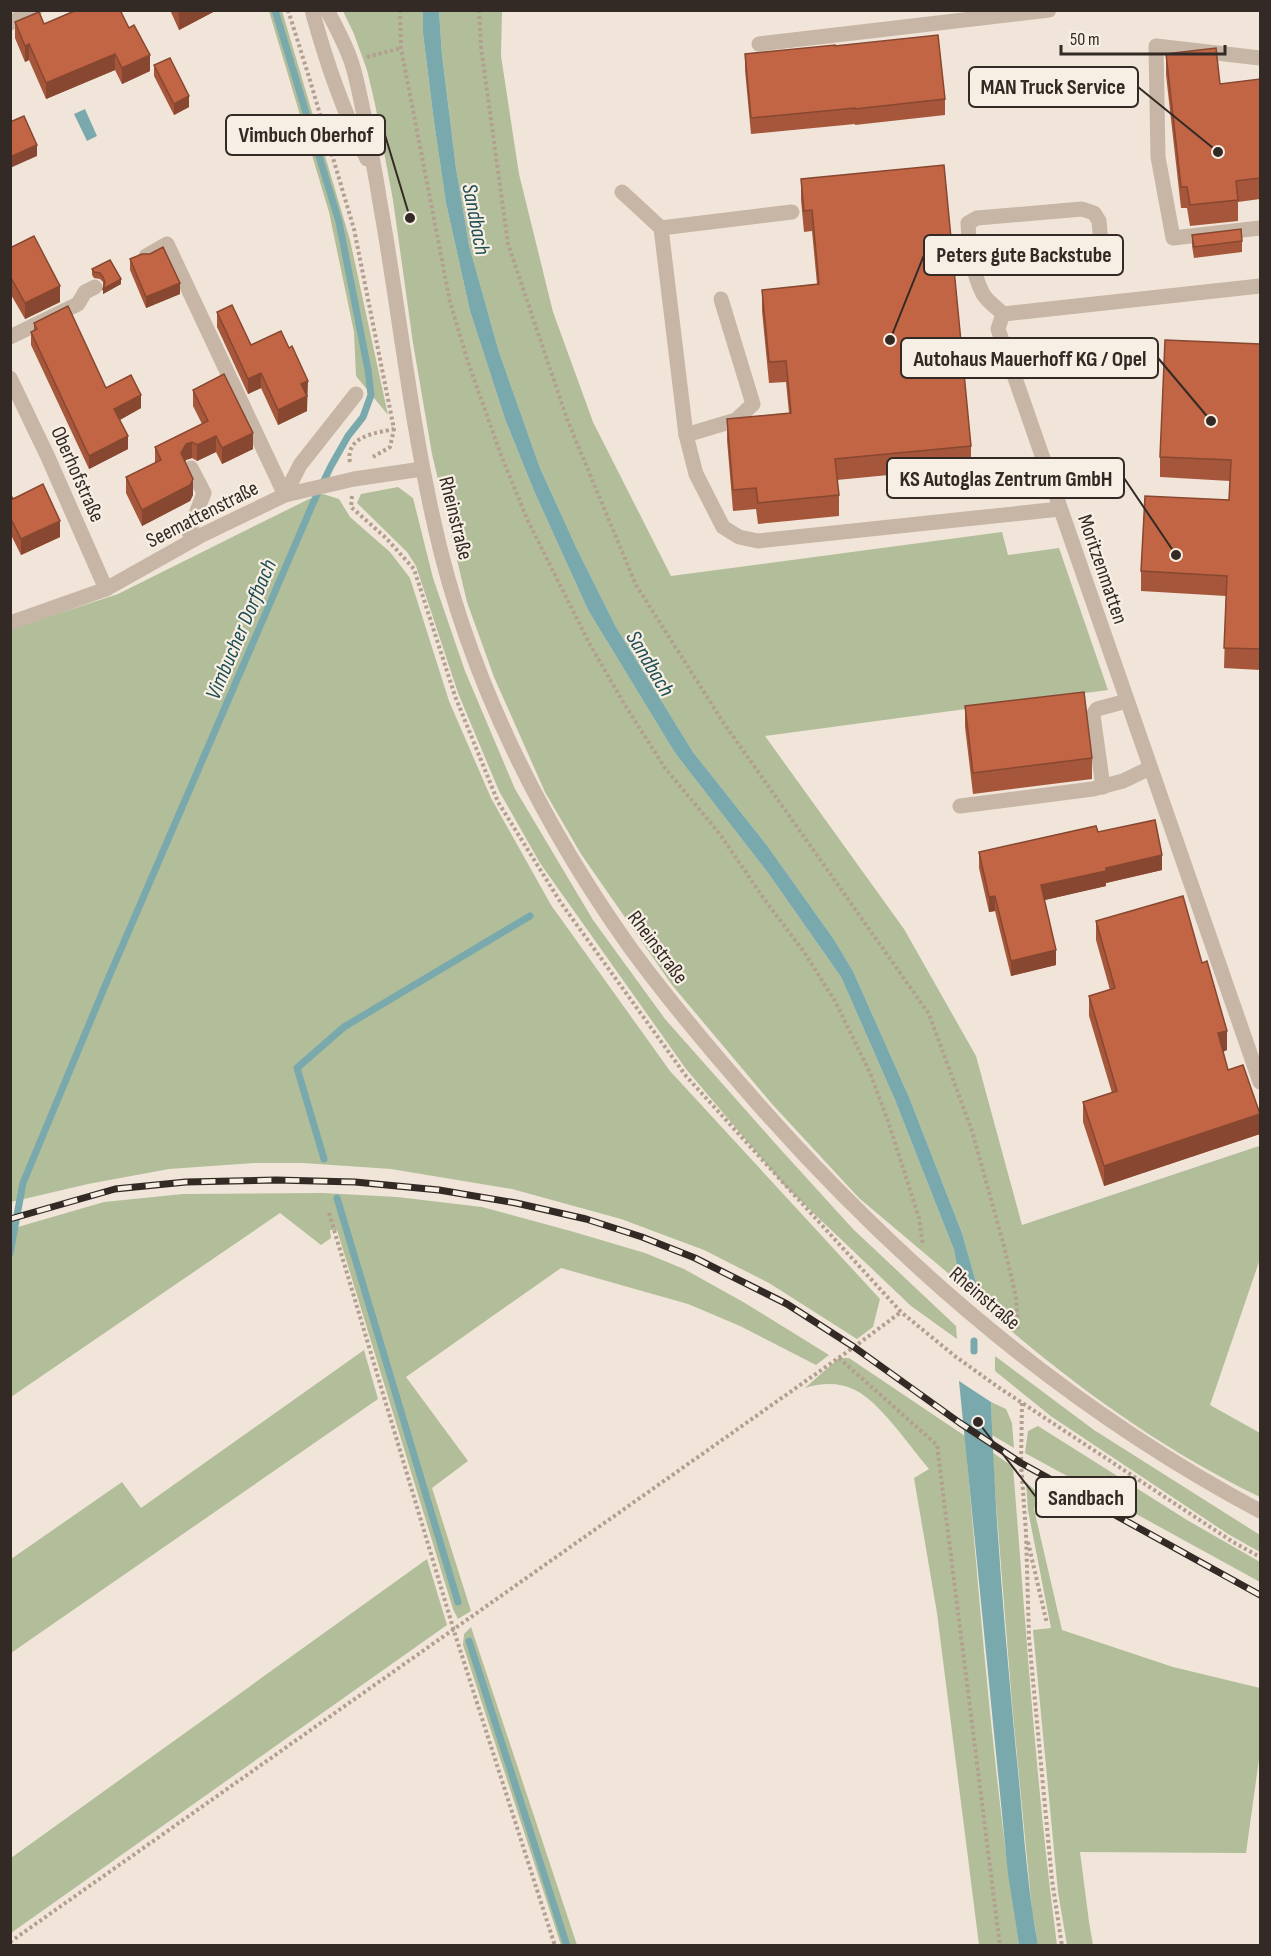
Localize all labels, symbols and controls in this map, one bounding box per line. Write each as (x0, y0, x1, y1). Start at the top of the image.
scale bar (1061, 18, 1224, 56)
text: 50 m (1070, 29, 1100, 50)
callout: MAN Truck Service (969, 67, 1138, 107)
text: MAN Truck Service (981, 74, 1125, 101)
callout: Vimbuch Oberhof (226, 115, 385, 155)
text: Vimbuch Oberhof (239, 122, 375, 149)
water label: Sandbach (455, 181, 496, 257)
callout: Peters gute Backstube (924, 235, 1123, 275)
text: Peters gute Backstube (936, 242, 1112, 269)
callout: Autohaus Mauerhoff KG / Opel (901, 338, 1158, 378)
text: Autohaus Mauerhoff KG / Opel (912, 346, 1147, 373)
street label: Oberhofstraße (45, 422, 110, 526)
callout: KS Autoglas Zentrum GmbH (887, 458, 1124, 498)
text: KS Autoglas Zentrum GmbH (899, 466, 1113, 493)
street label: Rheinstraße (433, 474, 478, 562)
street label: Seemattenstraße (142, 476, 262, 553)
street label: Moritzenmatten (1072, 511, 1133, 627)
water label: Vimbucher Dorfbach (200, 556, 283, 704)
water label: Sandbach (620, 626, 680, 702)
street label: Rheinstraße (622, 906, 693, 989)
street label: Rheinstraße (944, 1261, 1025, 1335)
callout: Sandbach (1036, 1477, 1136, 1517)
text: Sandbach (1048, 1485, 1124, 1512)

